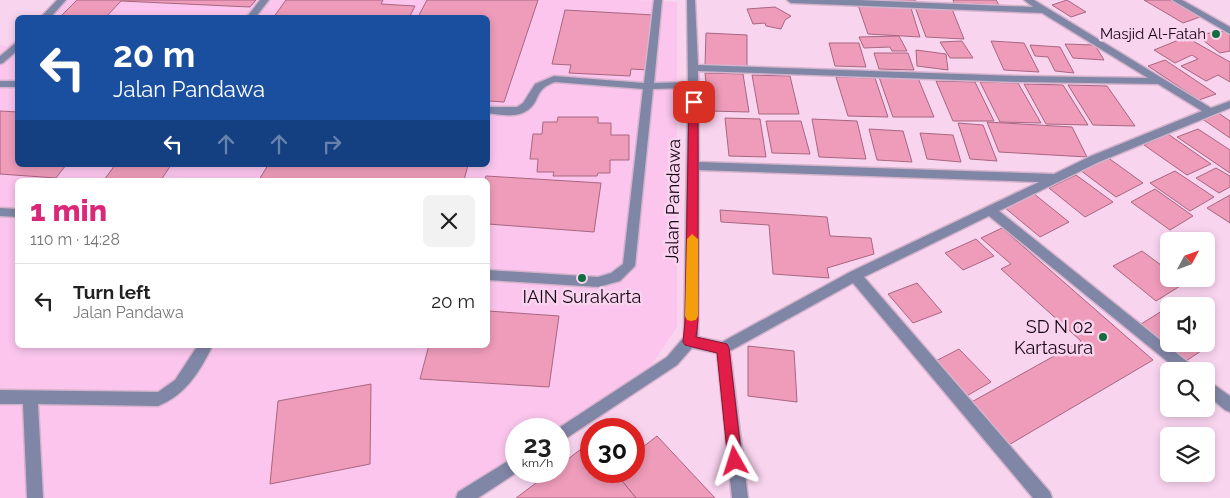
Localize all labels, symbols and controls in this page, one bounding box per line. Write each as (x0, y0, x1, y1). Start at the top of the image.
place label: Masjid Al-Fatah (1100, 25, 1206, 43)
marker: Masjid Al-Fatah (1210, 28, 1222, 40)
text: 20 m (113, 34, 195, 75)
icon: left (30, 35, 95, 100)
text: Jalan Pandawa (113, 76, 265, 102)
pin (673, 81, 715, 123)
icon: arrive (680, 88, 708, 116)
icon: left (159, 130, 187, 158)
icon: ahead (212, 130, 240, 158)
icon: ahead (265, 130, 293, 158)
icon: right (318, 130, 346, 158)
street label: Jalan Pandawa (661, 139, 684, 263)
text: 1 min (30, 193, 107, 228)
button: close (423, 195, 475, 247)
text: 110 m · 14:28 (30, 230, 120, 249)
north arrow (1160, 232, 1215, 288)
map controls (1160, 232, 1215, 482)
marker: IAIN Surakarta (576, 272, 588, 284)
text: Turn left (73, 281, 150, 303)
place label: IAIN Surakarta (523, 286, 641, 307)
icon: left (30, 287, 58, 315)
text: 20 m (431, 290, 475, 312)
button: sound (1160, 297, 1215, 352)
text: Jalan Pandawa (73, 303, 184, 322)
place label: SD N 02 Kartasura (1014, 316, 1093, 358)
marker: SD N 02 Kartasura (1097, 331, 1109, 343)
button: search (1160, 362, 1215, 417)
speed limit sign: 30 (580, 418, 645, 483)
button: layers (1160, 427, 1215, 482)
text: 23 (523, 429, 552, 459)
position arrow (708, 434, 760, 486)
text: km/h (522, 456, 553, 470)

